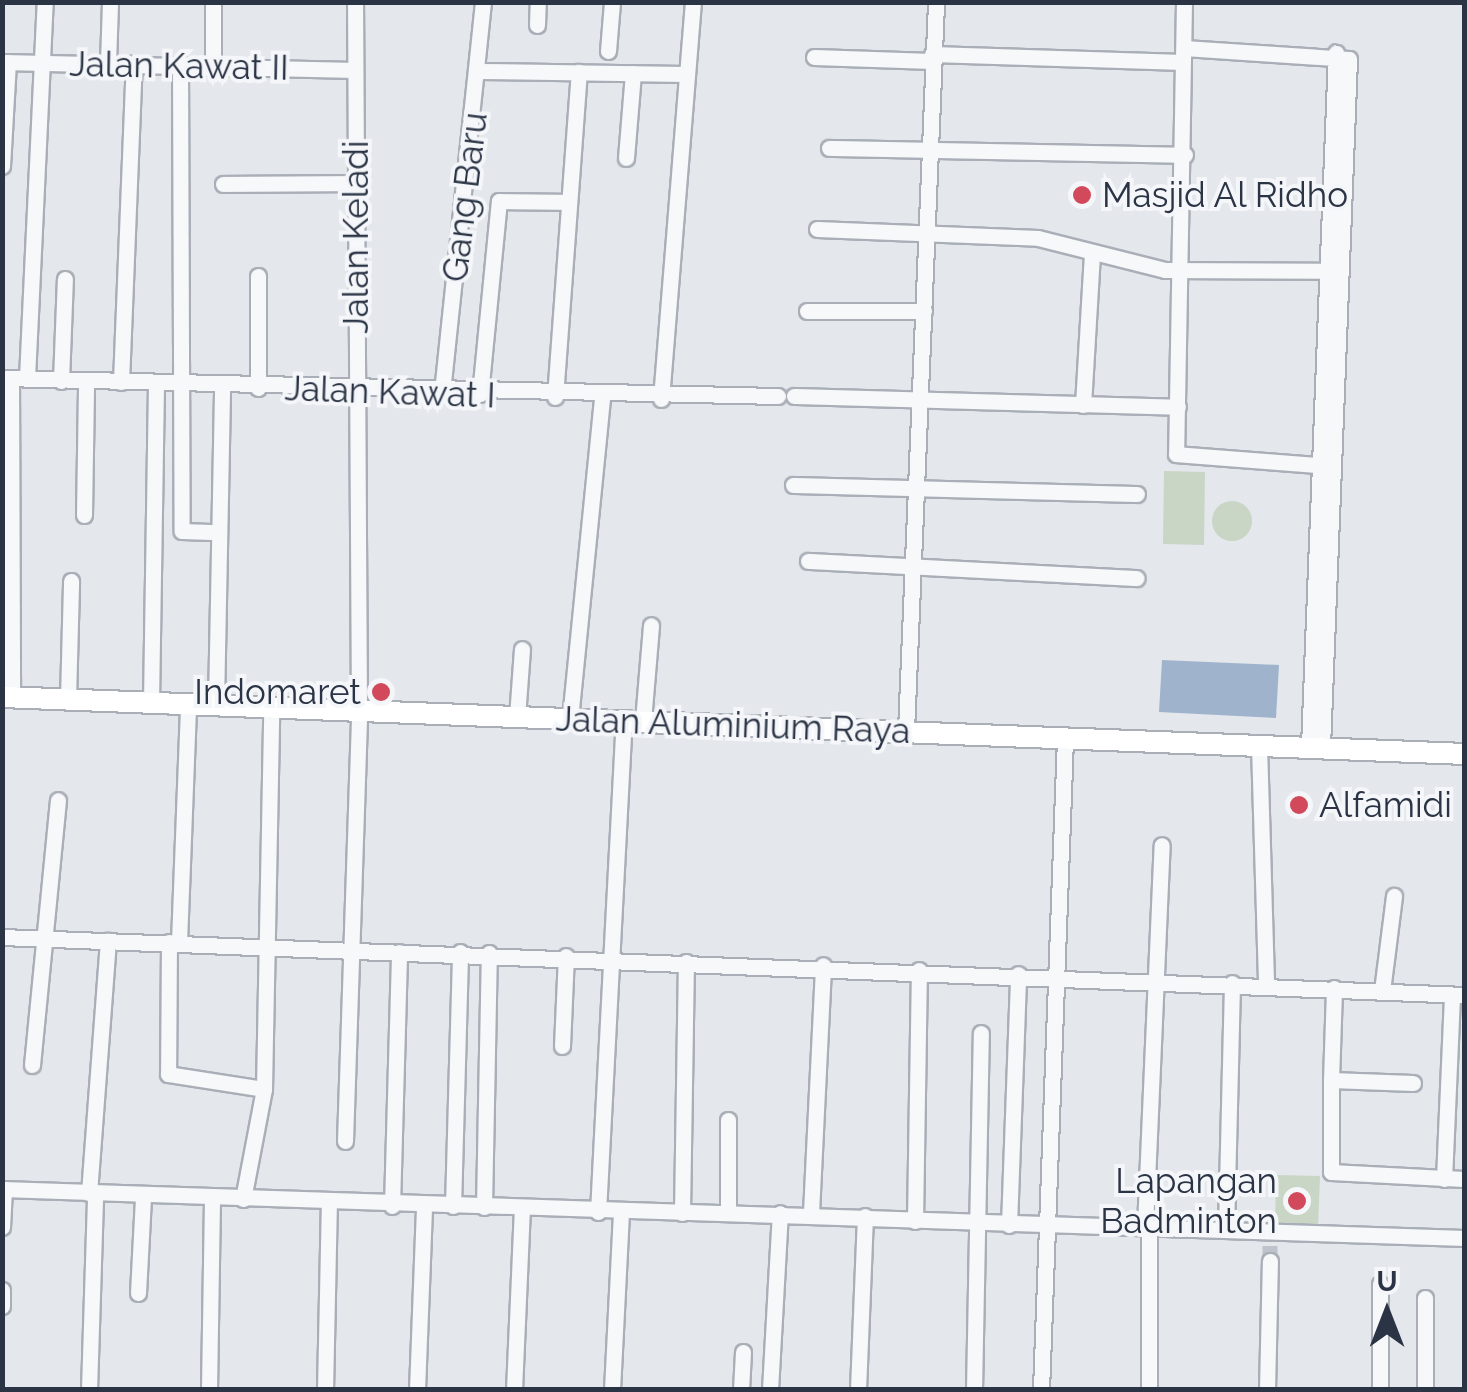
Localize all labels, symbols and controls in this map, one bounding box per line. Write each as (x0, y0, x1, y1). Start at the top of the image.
street label: Jalan Kawat II (69, 43, 289, 89)
street label: Gang Baru (434, 110, 496, 284)
street label: Jalan Keladi (335, 140, 377, 334)
place label: Masjid Al Ridho (1102, 174, 1350, 216)
marker: Masjid Al Ridho (1071, 184, 1093, 206)
street label: Jalan Kawat I (284, 367, 496, 417)
place label: Indomaret (194, 671, 361, 713)
marker: Indomaret (370, 681, 392, 703)
street label: Jalan Aluminium Raya (554, 698, 912, 752)
place label: Alfamidi (1319, 784, 1452, 826)
marker: Alfamidi (1288, 794, 1310, 816)
place label: Lapangan Badminton (1100, 1160, 1277, 1242)
marker: Lapangan Badminton (1286, 1190, 1308, 1212)
north arrow (1337, 1262, 1437, 1362)
text: U (1376, 1265, 1398, 1298)

